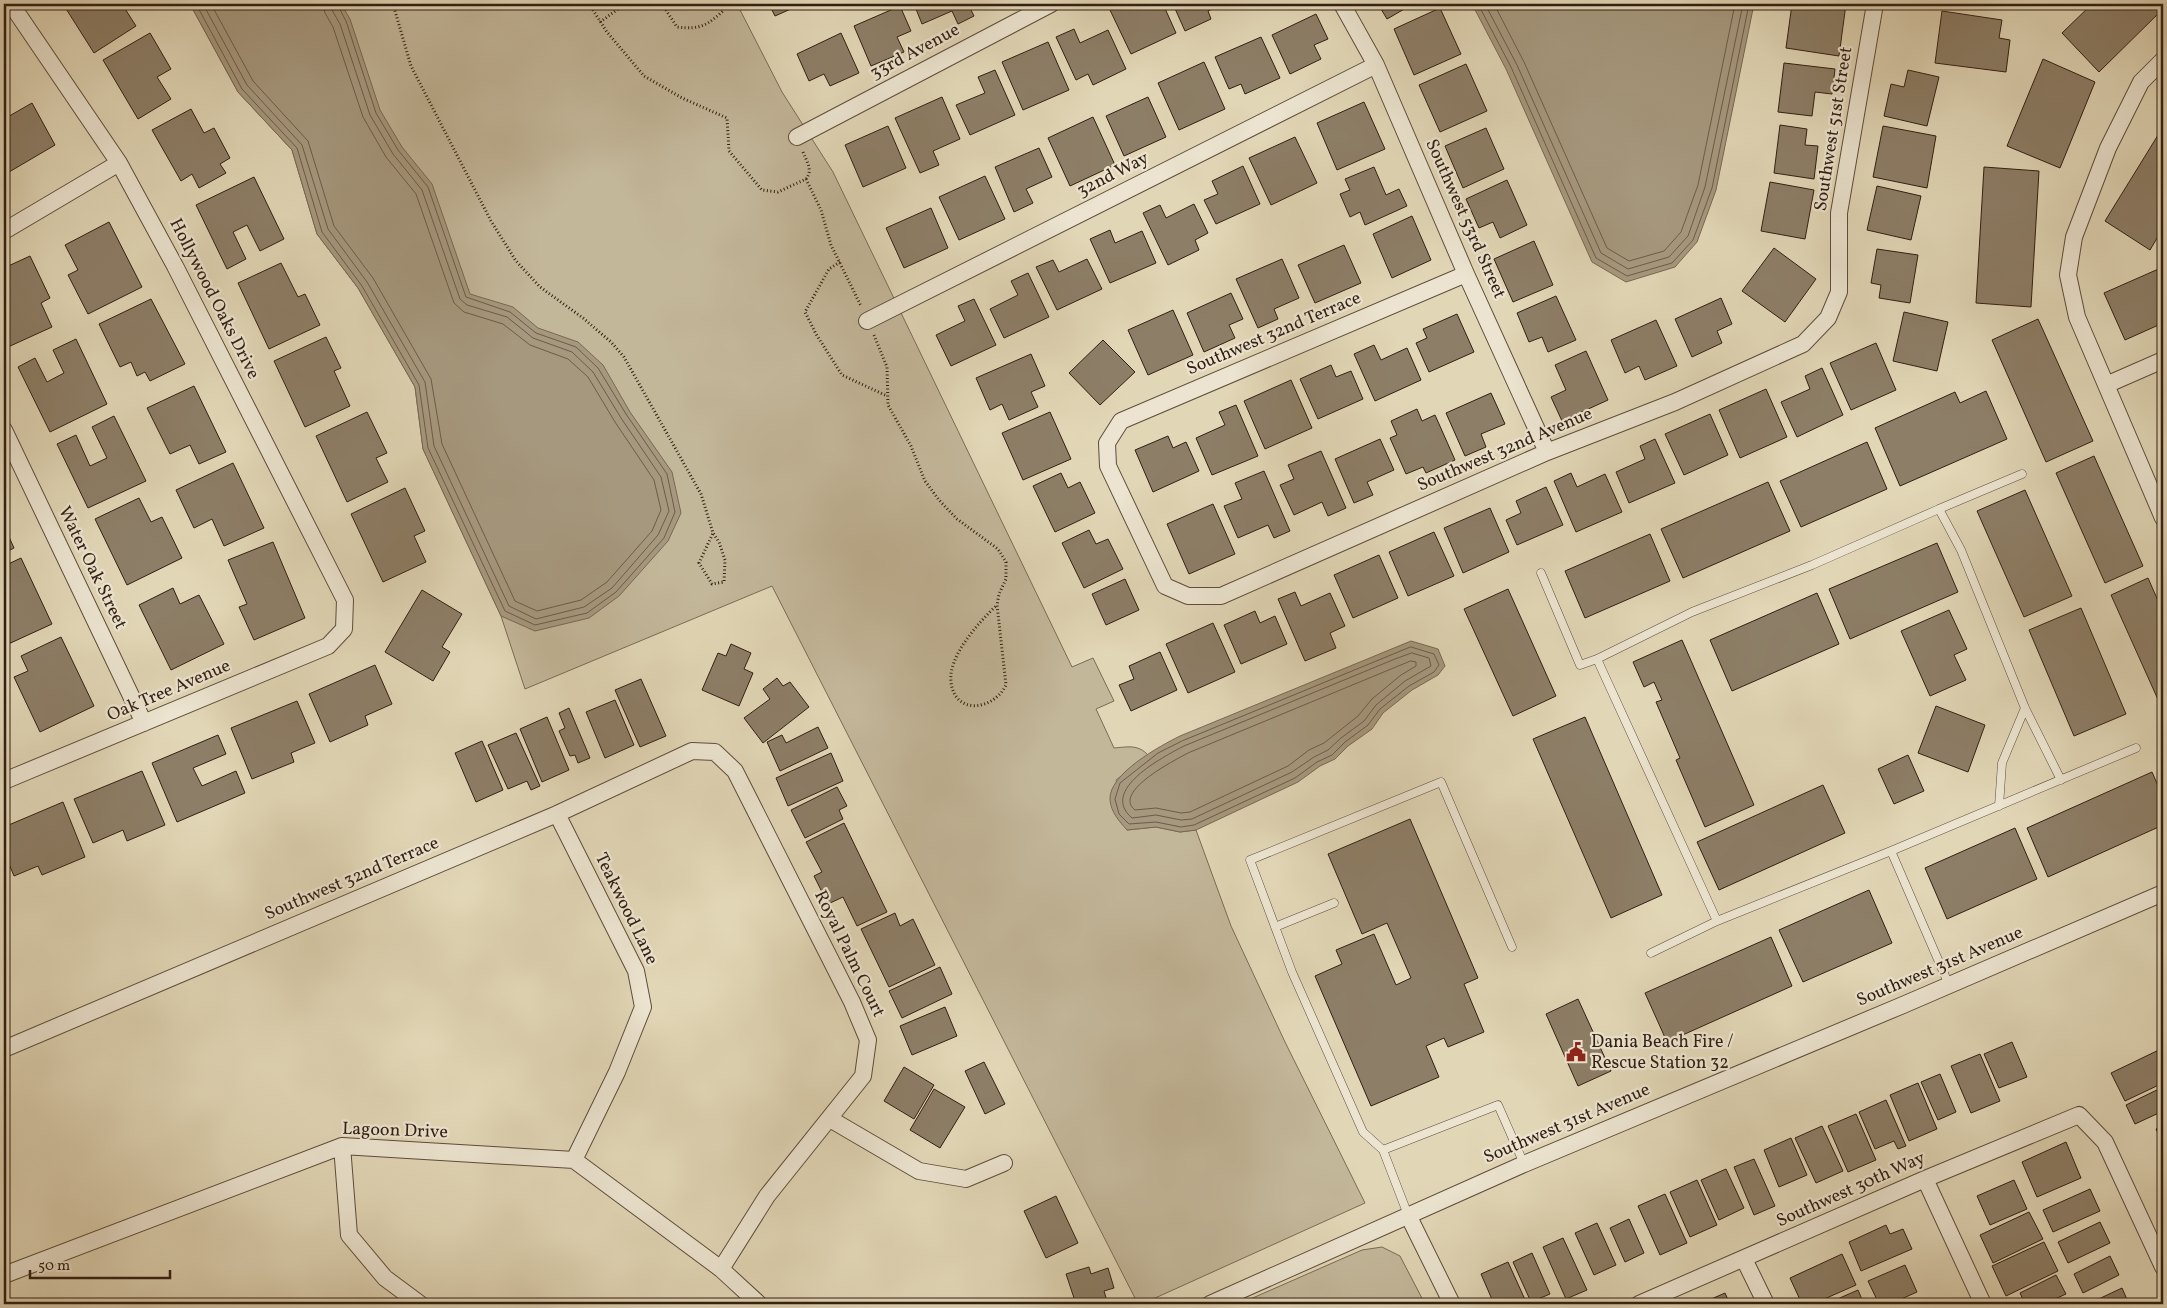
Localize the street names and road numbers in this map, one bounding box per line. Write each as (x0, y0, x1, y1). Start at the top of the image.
street label: 33rd Avenue (866, 18, 964, 86)
street label: Southwest 51st Street (1809, 45, 1859, 213)
street label: Southwest 53rd Street (1419, 135, 1511, 303)
street label: 32nd Way (1073, 146, 1154, 204)
street label: Hollywood Oaks Drive (163, 214, 265, 384)
street label: Southwest 32nd Terrace (1183, 286, 1365, 382)
street label: Southwest 32nd Avenue (1414, 402, 1596, 498)
street label: Water Oak Street (51, 502, 133, 634)
street label: Oak Tree Avenue (103, 654, 235, 728)
street label: Southwest 32nd Terrace (261, 831, 443, 927)
street label: Teakwood Lane (588, 849, 664, 969)
street label: Royal Palm Court (807, 886, 891, 1022)
street label: Southwest 31st Avenue (1853, 921, 2027, 1013)
street label: Southwest 31st Avenue (1480, 1078, 1654, 1170)
street label: Lagoon Drive (342, 1117, 448, 1145)
street label: Southwest 30th Way (1773, 1146, 1930, 1234)

